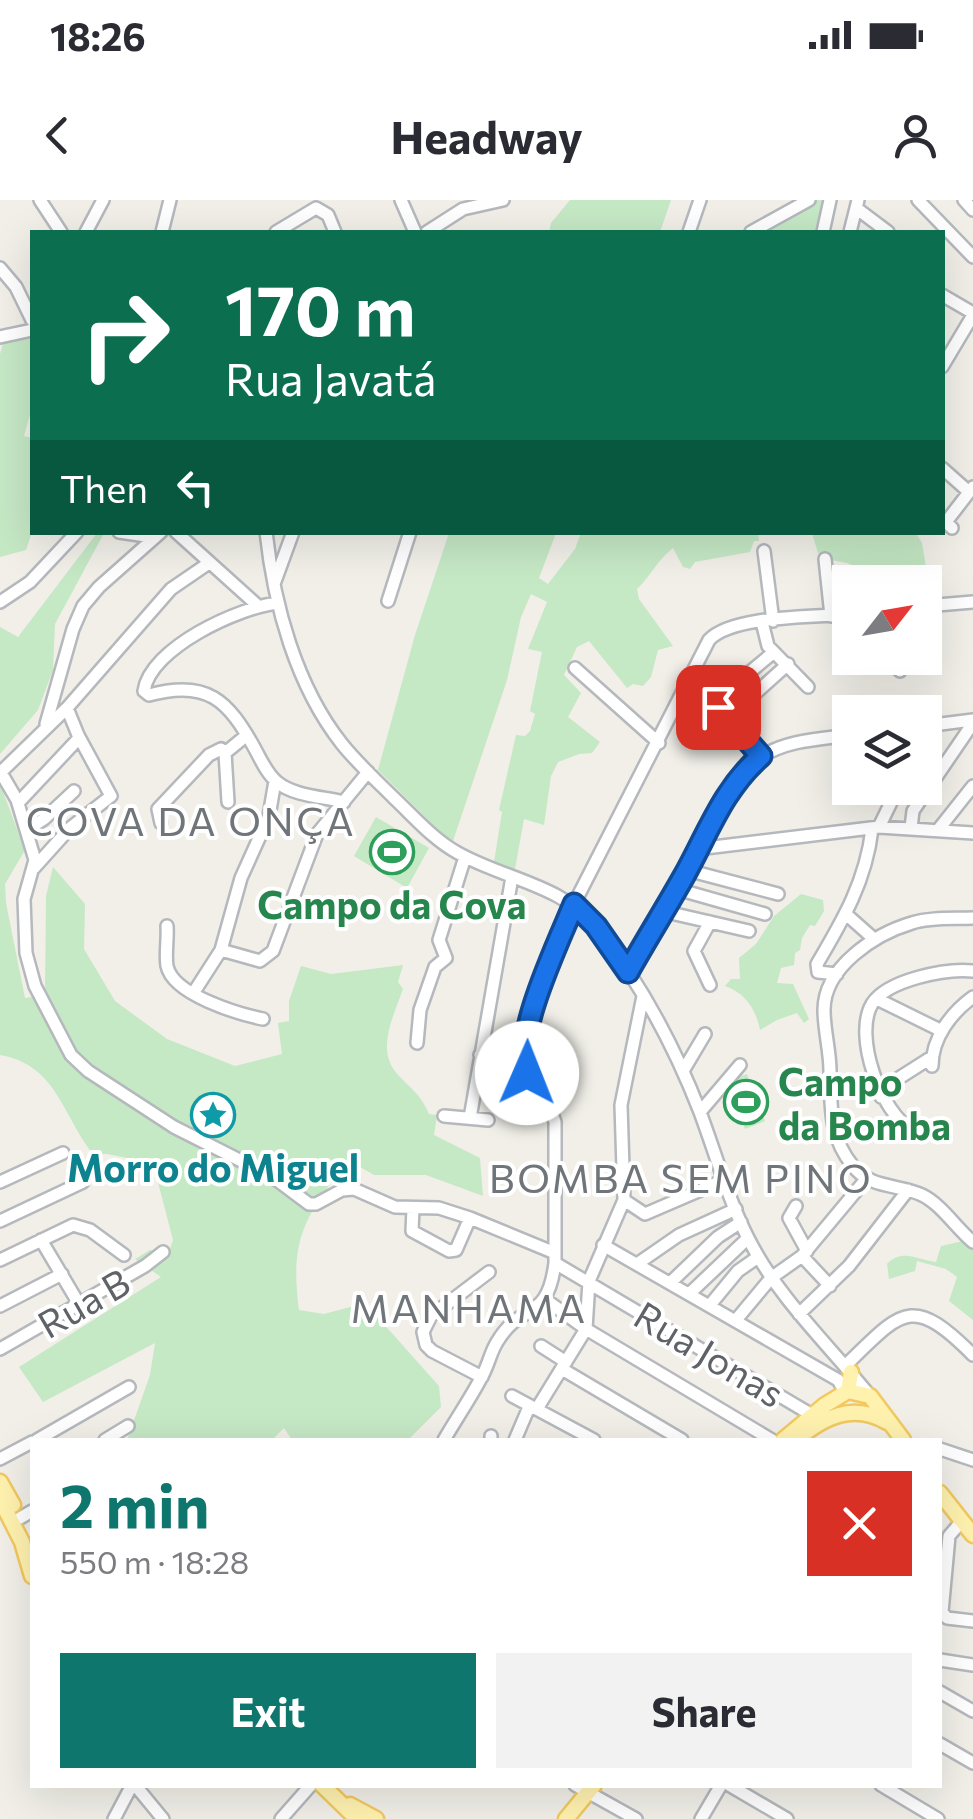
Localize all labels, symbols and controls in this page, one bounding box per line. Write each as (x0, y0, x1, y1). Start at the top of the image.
text: 18:26 (50, 12, 146, 59)
icon: back (30, 108, 85, 163)
text: Headway (390, 108, 583, 163)
icon: person (888, 108, 943, 163)
text: 170 m (225, 265, 416, 350)
icon: right (60, 270, 190, 400)
text: Rua Javatá (225, 350, 436, 405)
icon: left (168, 460, 223, 515)
text: Then (60, 464, 148, 511)
north arrow (832, 565, 942, 675)
map controls (832, 565, 942, 805)
pin (676, 665, 761, 750)
icon: arrive (691, 680, 746, 735)
button: layers (832, 695, 942, 805)
district label: COVA DA ONÇA (26, 795, 356, 844)
sports icon: Campo da Cova (369, 829, 415, 875)
place label: Campo da Cova (257, 880, 527, 927)
position arrow (475, 1021, 579, 1125)
place label: Campo da Bomba (778, 1057, 951, 1148)
sports icon: Campo da Bomba (723, 1079, 769, 1125)
place icon: Morro do Miguel (190, 1092, 236, 1138)
place label: Morro do Miguel (67, 1143, 359, 1190)
district label: BOMBA SEM PINO (489, 1152, 873, 1201)
street label: Rua B (29, 1257, 137, 1347)
district label: MANHAMA (350, 1282, 588, 1331)
street label: Rua Jonas (627, 1290, 793, 1416)
text: 2 min (60, 1467, 209, 1540)
button: close (807, 1471, 912, 1576)
text: 550 m · 18:28 (60, 1541, 249, 1581)
button: Exit (60, 1653, 476, 1768)
button: Share (496, 1653, 912, 1768)

